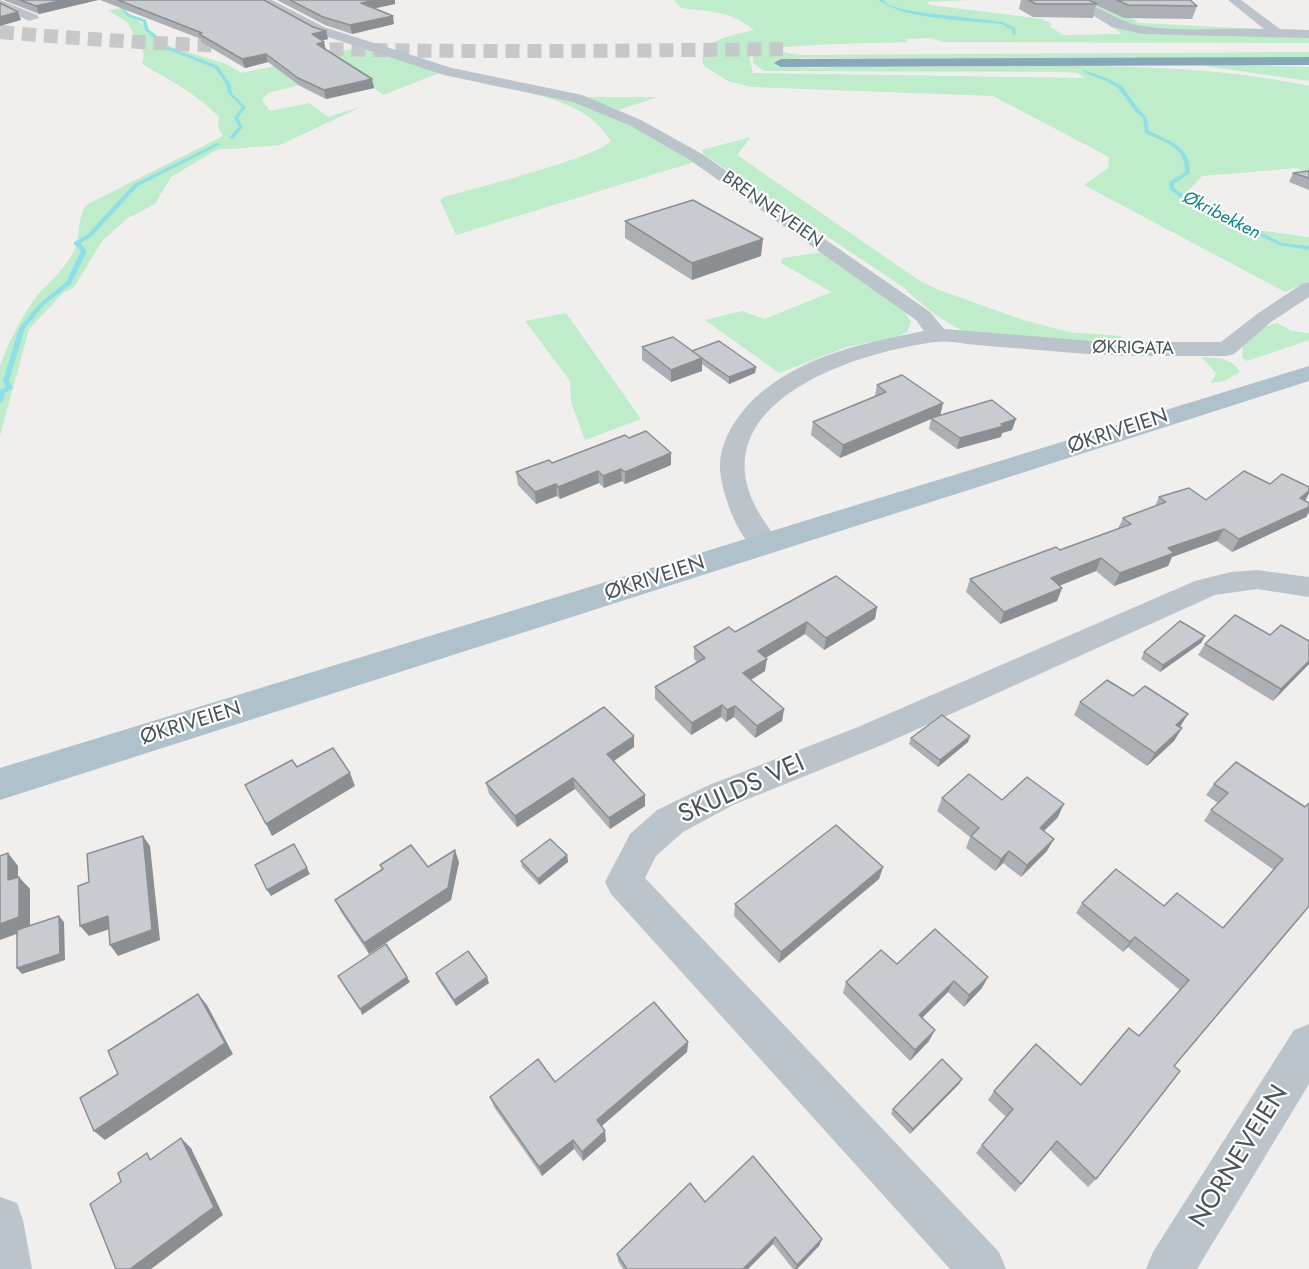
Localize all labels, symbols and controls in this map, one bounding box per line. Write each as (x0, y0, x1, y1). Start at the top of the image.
street label: BRENNEVEIEN (718, 167, 826, 253)
water label: Økribekken (1179, 187, 1263, 245)
street label: ØKRIGATA (1092, 337, 1174, 361)
street label: ØKRIVEIEN (1065, 404, 1171, 460)
street label: ØKRIVEIEN (602, 551, 708, 607)
street label: ØKRIVEIEN (138, 697, 244, 751)
street label: SKULDS VEI (674, 748, 810, 832)
street label: NORNEVEIEN (1184, 1080, 1296, 1234)

